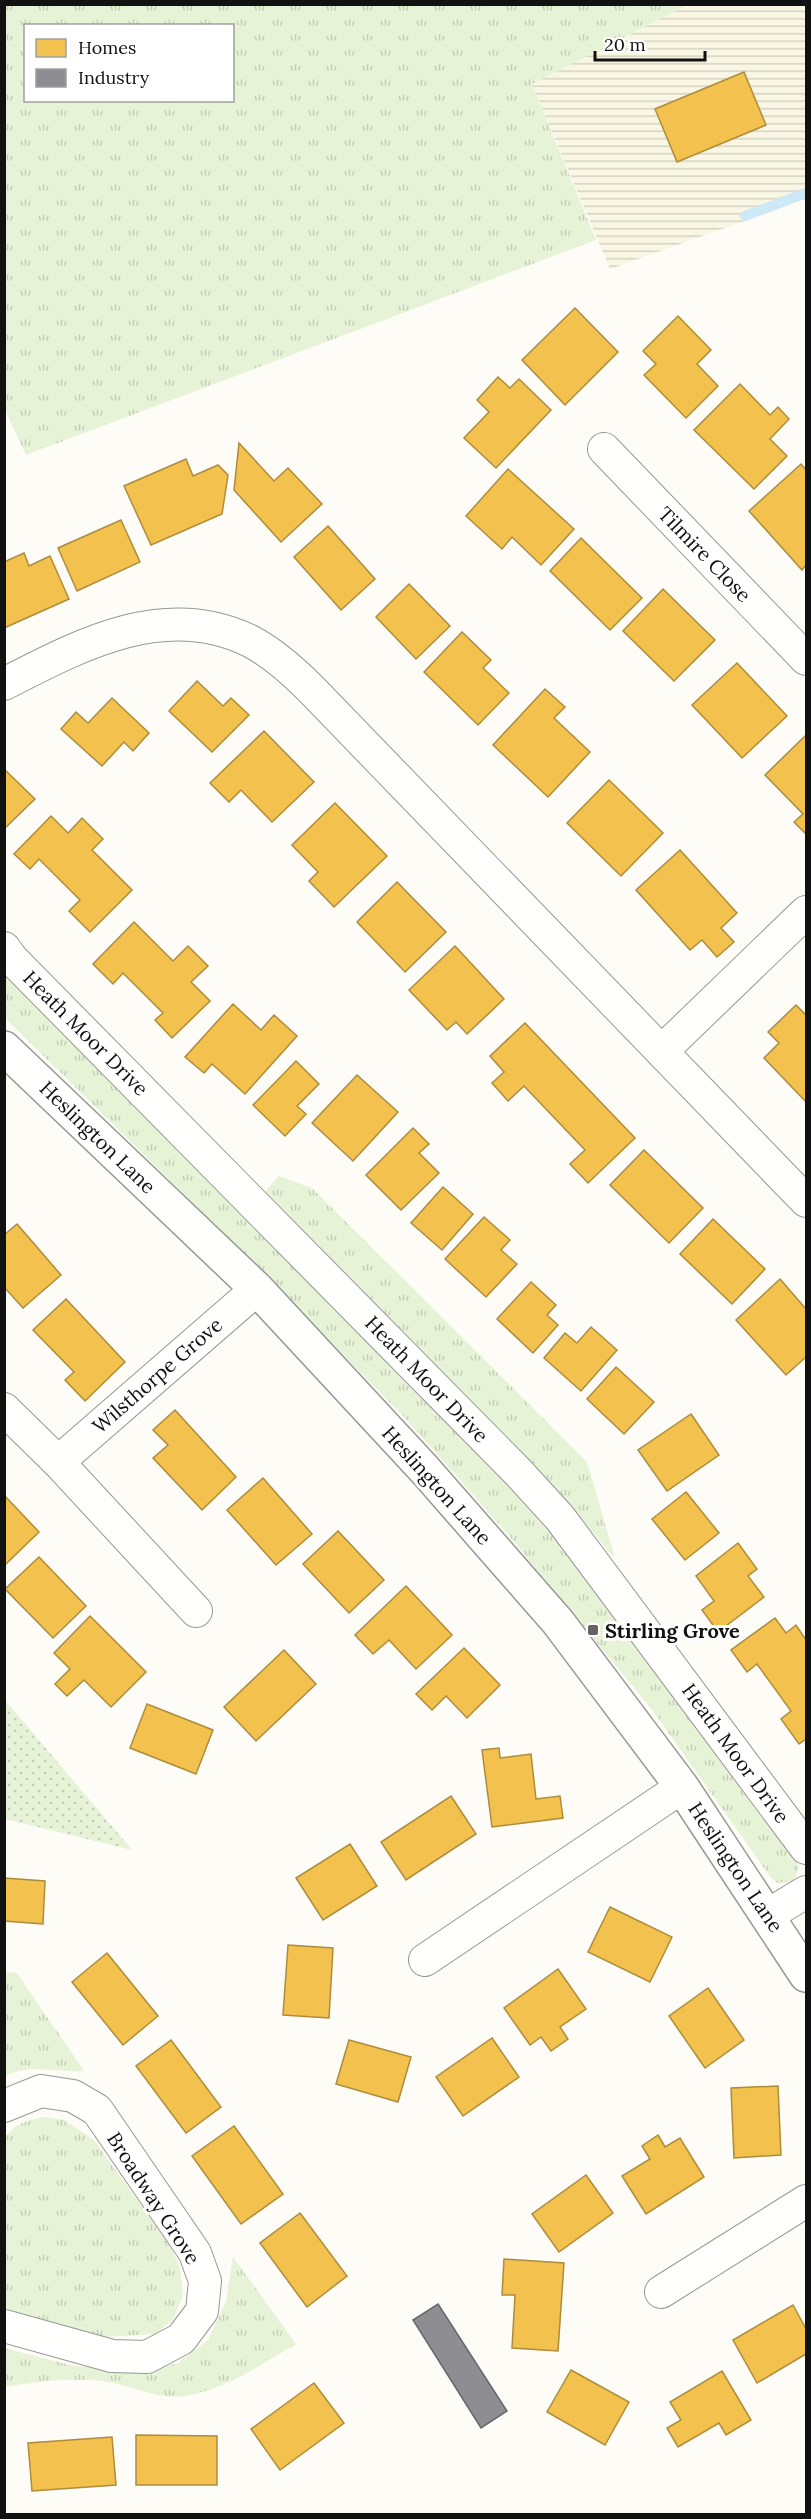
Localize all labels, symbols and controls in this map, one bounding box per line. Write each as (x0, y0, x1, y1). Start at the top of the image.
legend (24, 24, 234, 102)
scale bar (595, 24, 704, 62)
text: 20 m (604, 33, 646, 56)
text: Homes (78, 36, 136, 59)
text: Industry (78, 66, 150, 89)
street label: Tilmire Close (653, 501, 757, 607)
street label: Heath Moor Drive (18, 965, 154, 1101)
street label: Heslington Lane (35, 1075, 161, 1199)
street label: Heath Moor Drive (360, 1310, 494, 1448)
street label: Wilsthorpe Grove (87, 1312, 227, 1438)
street label: Heslington Lane (377, 1420, 497, 1550)
place label: Stirling Grove (605, 1618, 740, 1643)
marker: Stirling Grove (586, 1623, 600, 1637)
street label: Heath Moor Drive (677, 1678, 795, 1828)
street label: Heslington Lane (683, 1797, 789, 1937)
street label: Broadway Grove (102, 2127, 206, 2269)

